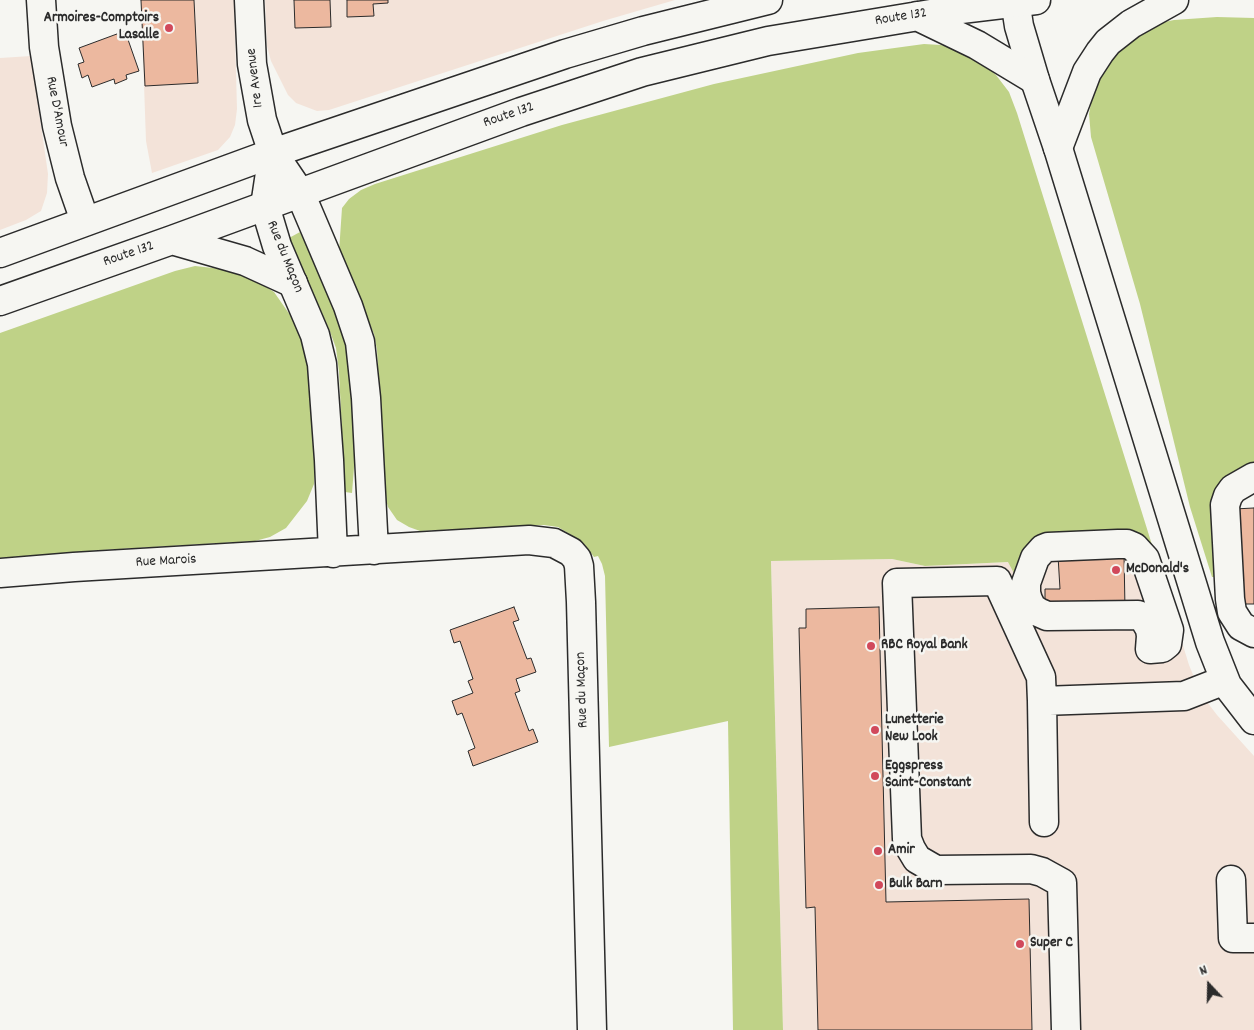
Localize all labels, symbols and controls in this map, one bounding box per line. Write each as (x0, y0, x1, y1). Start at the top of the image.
street label: Route 132 (874, 5, 928, 31)
place label: Armoires-Comptoirs Lasalle (44, 10, 159, 45)
marker: Armoires-Comptoirs Lasalle (163, 22, 175, 34)
street label: 1re Avenue (243, 47, 269, 109)
street label: Rue D'Amour (40, 75, 72, 149)
street label: Route 132 (481, 99, 537, 133)
street label: Rue du Maçon (261, 218, 307, 296)
street label: Route 132 (101, 238, 157, 272)
street label: Rue Marois (135, 551, 197, 573)
place label: McDonald's (1126, 561, 1189, 579)
marker: McDonald's (1110, 564, 1122, 576)
place label: RBC Royal Bank (881, 637, 968, 655)
marker: RBC Royal Bank (865, 640, 877, 652)
street label: Rue du Maçon (573, 652, 593, 728)
place label: Lunetterie New Look (885, 712, 944, 747)
marker: Lunetterie New Look (869, 724, 881, 736)
place label: Eggspress Saint-Constant (885, 758, 971, 793)
marker: Eggspress Saint-Constant (869, 770, 881, 782)
place label: Amir (888, 842, 915, 860)
marker: Amir (872, 845, 884, 857)
place label: Bulk Barn (889, 876, 942, 894)
marker: Bulk Barn (873, 879, 885, 891)
place label: Super C (1030, 935, 1073, 953)
marker: Super C (1014, 938, 1026, 950)
north arrow (1184, 960, 1234, 1010)
text: N (1197, 960, 1210, 982)

